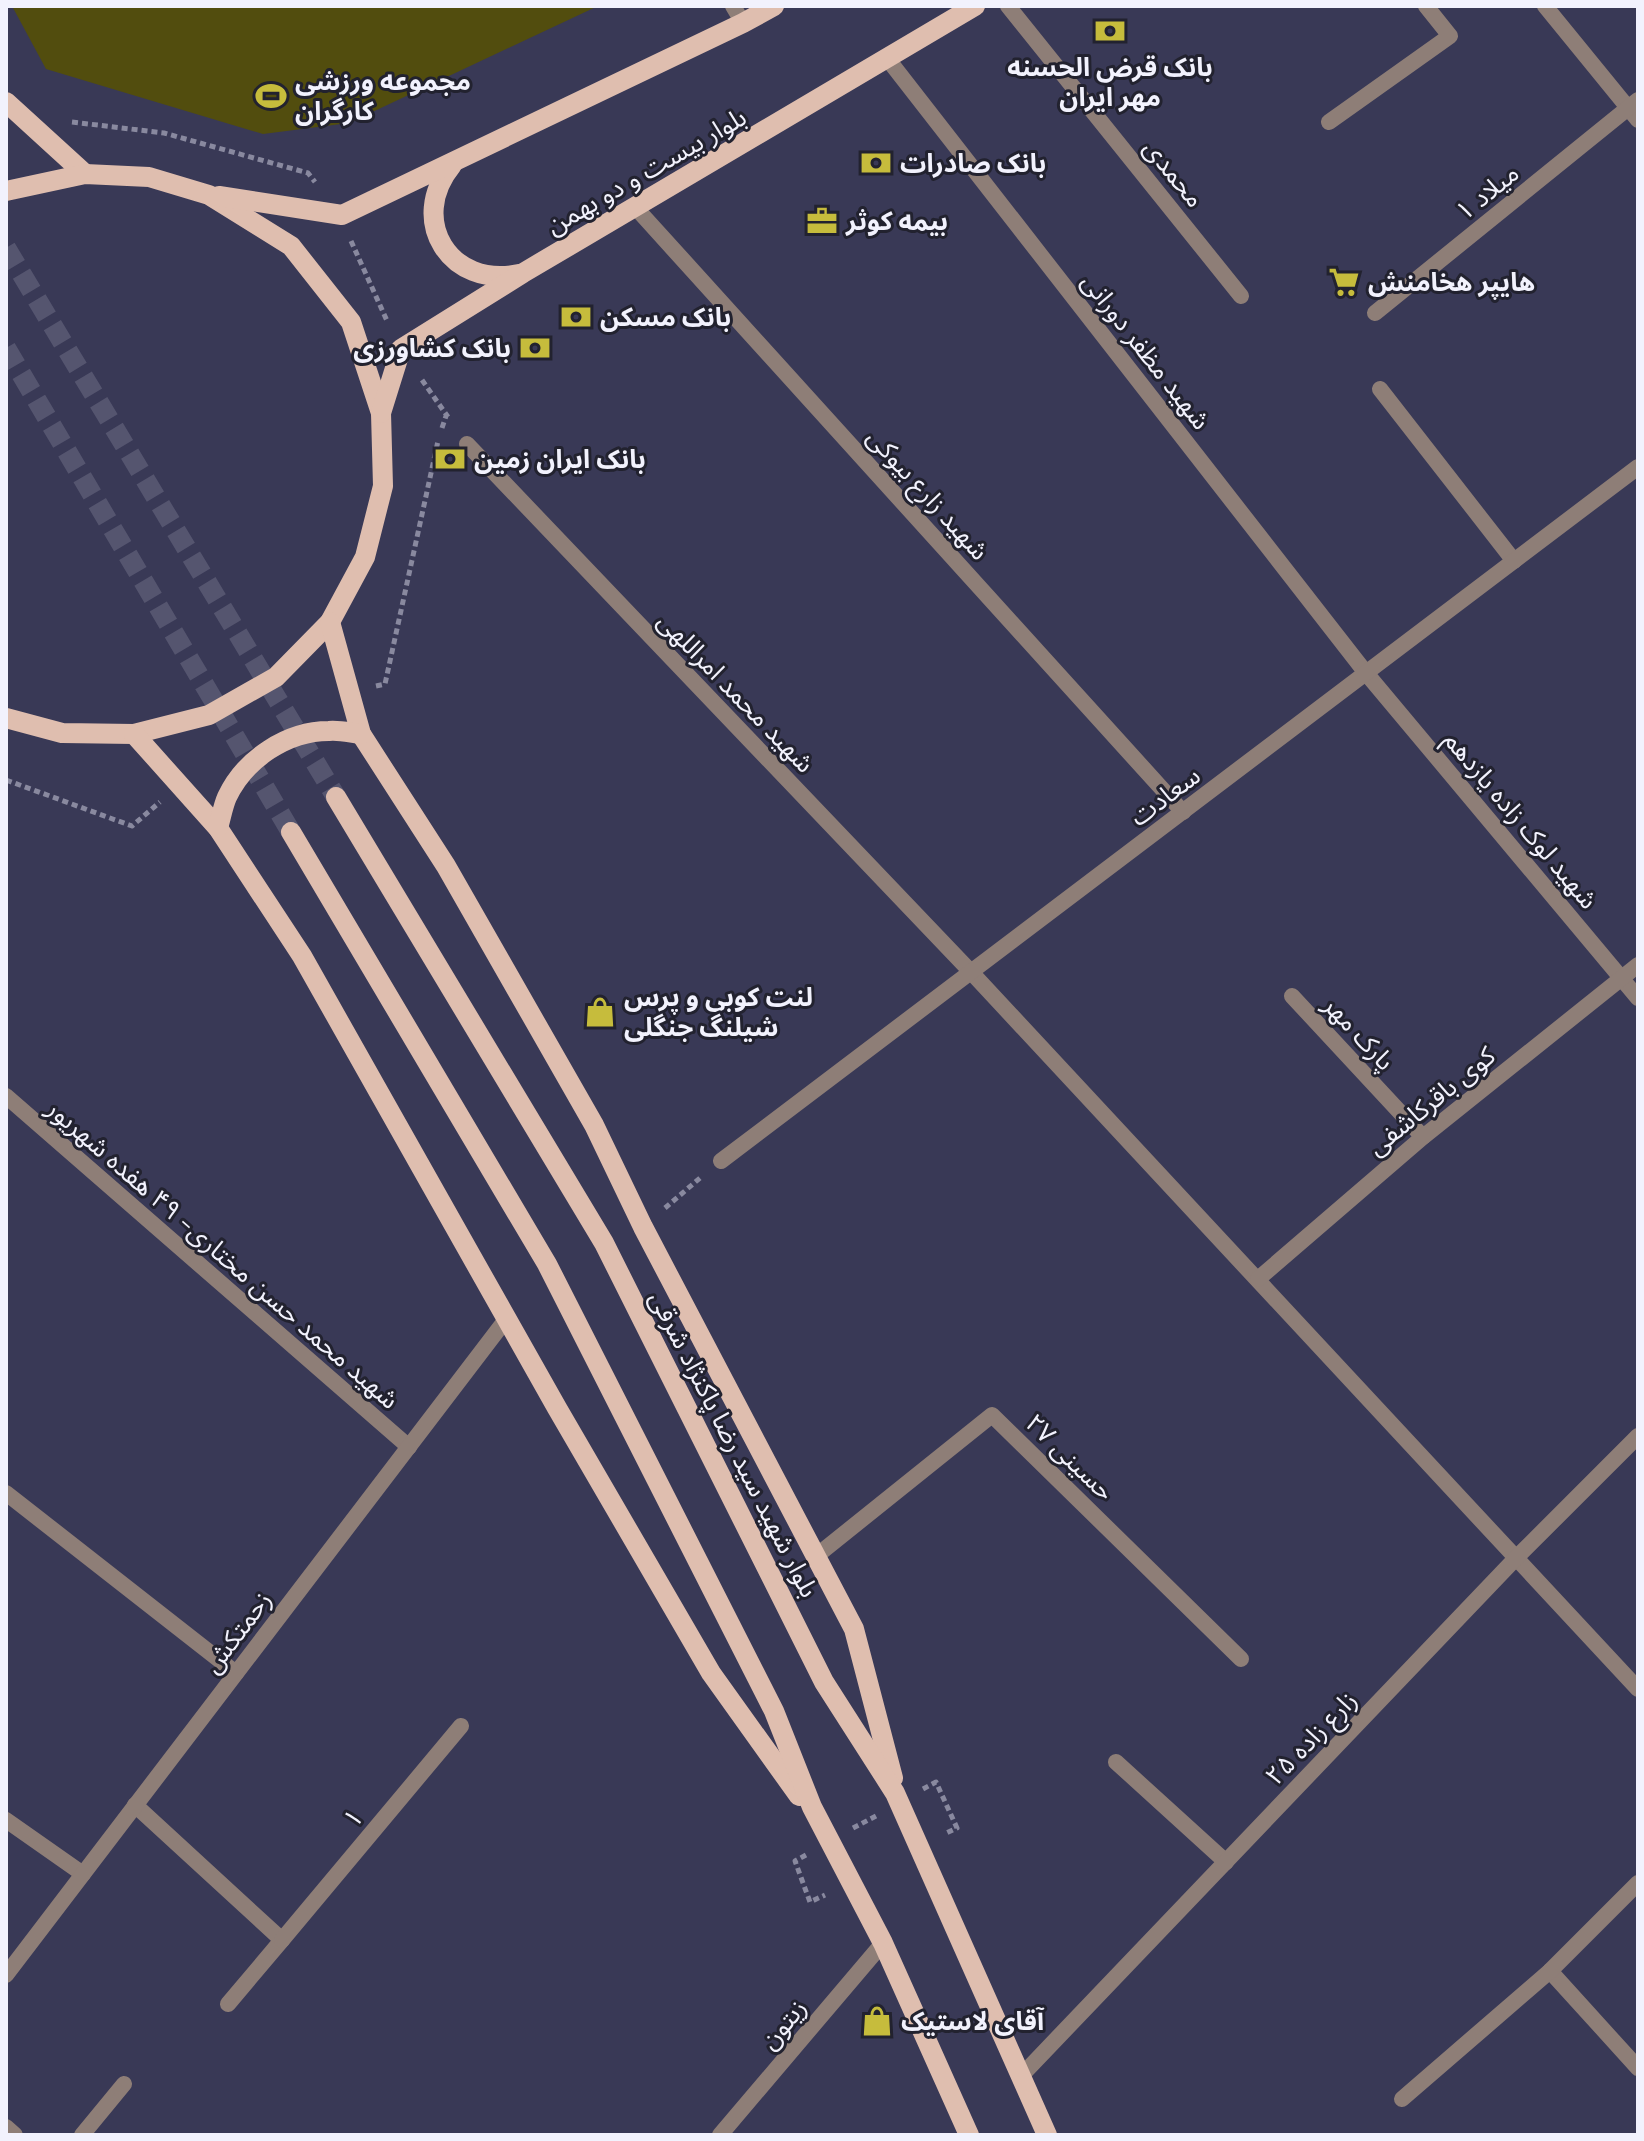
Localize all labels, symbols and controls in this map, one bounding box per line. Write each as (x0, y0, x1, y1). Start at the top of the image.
bank icon: بانک قرض الحسنه مهر ایران (1093, 14, 1127, 48)
place label: بانک قرض الحسنه مهر ایران (1007, 48, 1213, 113)
place label: مجموعه ورزشی کارگران (295, 62, 471, 127)
sports icon: مجموعه ورزشی کارگران (254, 79, 288, 113)
street label: بلوار بیست و دو بهمن (539, 98, 752, 241)
street label: محمدی (1137, 130, 1214, 214)
place label: بانک صادرات (900, 144, 1046, 179)
bank icon: بانک صادرات (859, 146, 893, 180)
street label: میلاد ۱ (1447, 154, 1525, 227)
place label: بیمه کوثر (845, 202, 948, 237)
office icon: بیمه کوثر (805, 204, 839, 238)
place label: هایپر هخامنش (1368, 263, 1535, 300)
street label: شهید مظفر دورانی (1075, 264, 1220, 436)
supermarket icon: هایپر هخامنش (1327, 265, 1361, 299)
place label: بانک مسکن (600, 298, 731, 333)
bank icon: بانک مسکن (559, 300, 593, 334)
place label: بانک کشاورزی (353, 329, 511, 364)
bank icon: بانک کشاورزی (518, 331, 552, 365)
street label: شهید زارع بیوکی (858, 419, 998, 569)
place label: بانک ایران زمین (474, 440, 646, 475)
bank icon: بانک ایران زمین (433, 442, 467, 476)
street label: شهید محمد امراللهی (651, 603, 823, 779)
street label: شهید لوک زاده یازدهم (1434, 723, 1607, 918)
street label: سعادت (1122, 757, 1206, 833)
place label: لنت کوبی و پرس شیلنگ‌ جنگلی (624, 978, 813, 1043)
street label: پارک مهر (1315, 986, 1404, 1078)
shop icon: لنت کوبی و پرس شیلنگ‌ جنگلی (583, 995, 617, 1029)
street label: کوی باقرکاشفی (1359, 1037, 1502, 1162)
street label: شهید محمد حسن مختاری- ۴۹ هفده شهریور (40, 1090, 407, 1416)
street label: بلوار شهید سید رضا پاکنژاد شرقی (642, 1284, 828, 1603)
street label: حسینی ۲۷ (1019, 1405, 1123, 1507)
street label: زحمتکش (193, 1583, 278, 1679)
street label: زارع زاده ۲۵ (1256, 1682, 1366, 1794)
street label: ۱ (334, 1800, 370, 1834)
street label: زیتون (750, 1990, 813, 2056)
place label: آقای لاستیک (901, 2002, 1045, 2037)
shop icon: آقای لاستیک (860, 2004, 894, 2038)

